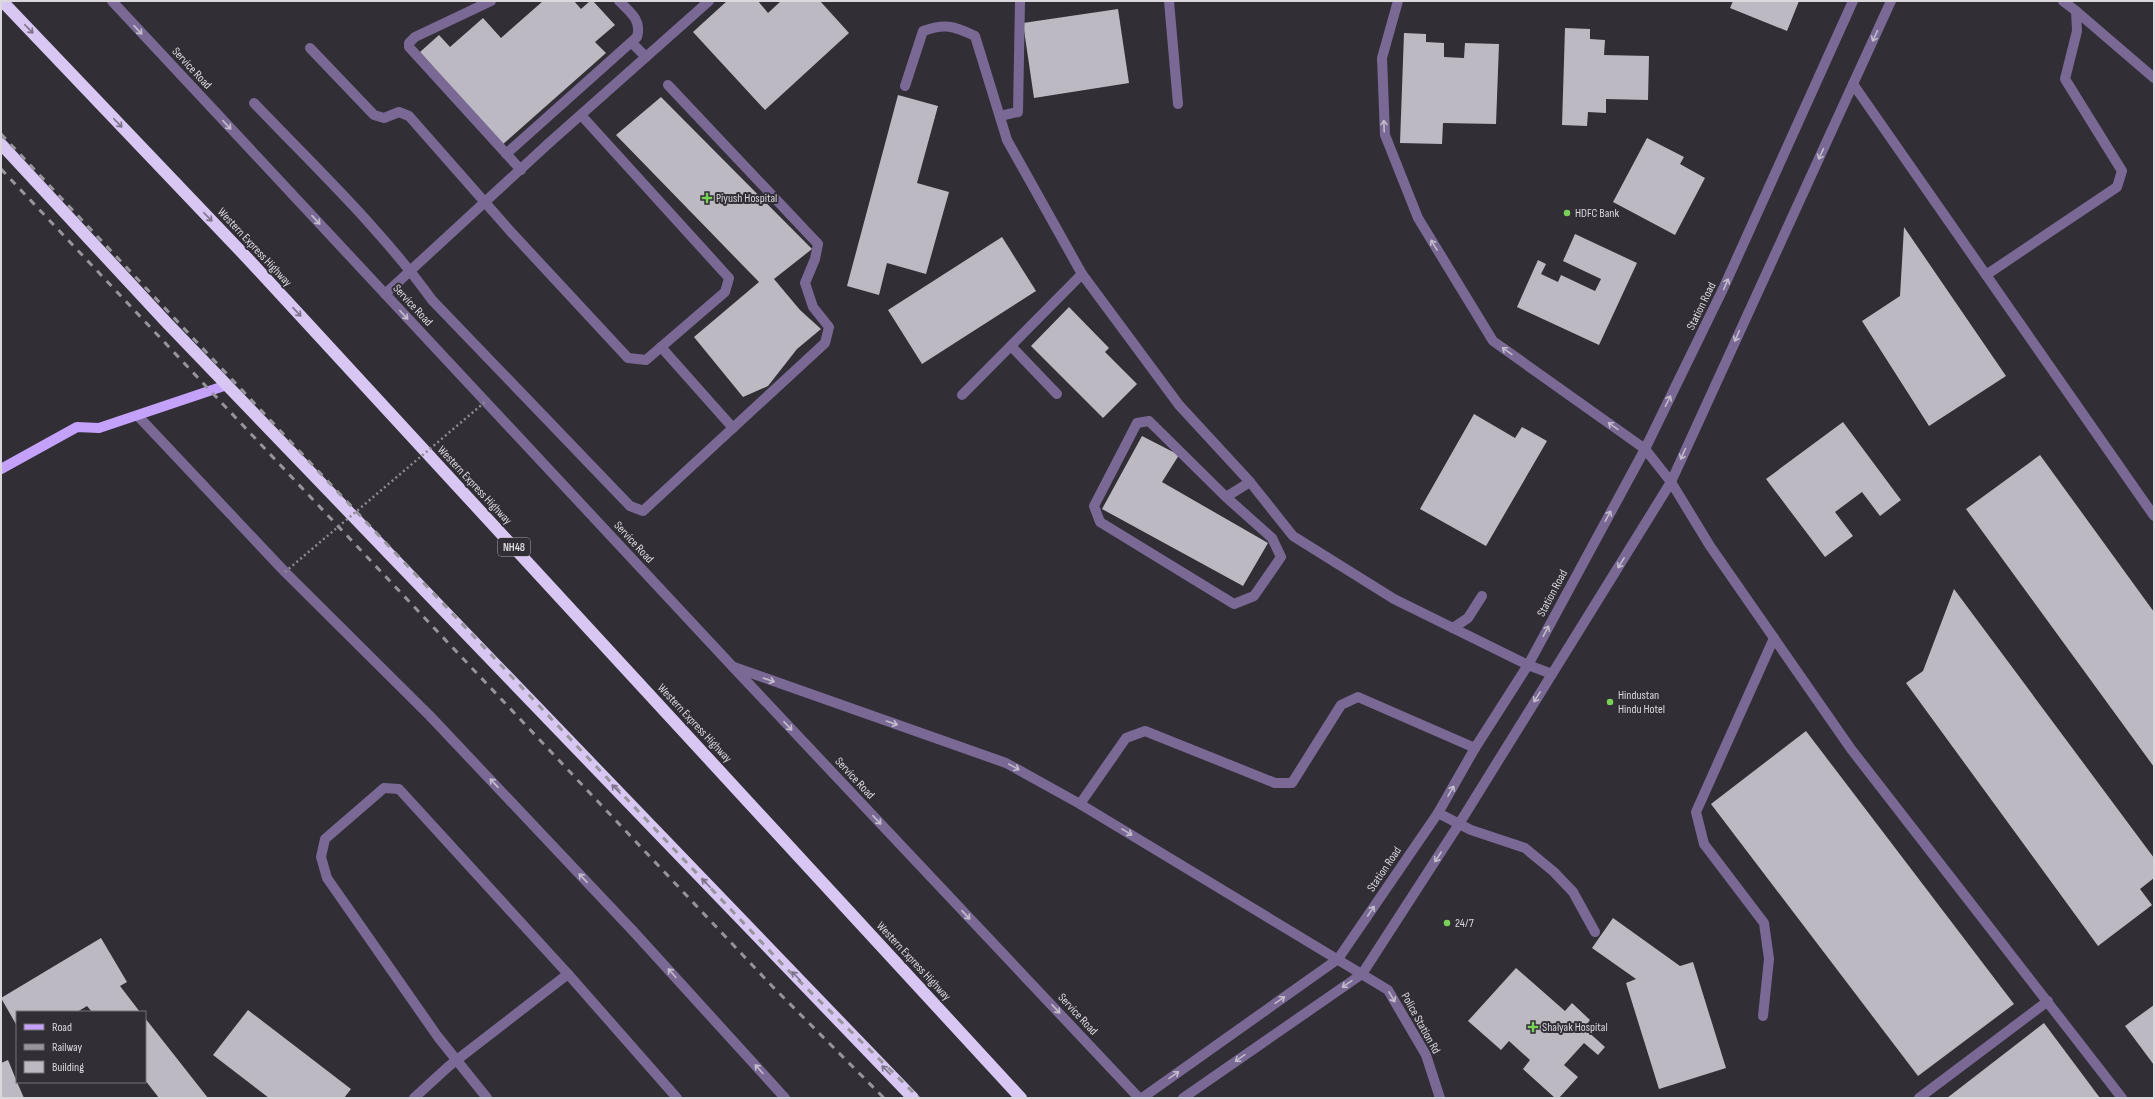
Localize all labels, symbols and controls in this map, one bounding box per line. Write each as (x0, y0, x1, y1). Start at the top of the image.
one-way arrow (24, 24, 33, 34)
one-way arrow (134, 24, 143, 35)
one-way arrow (1871, 30, 1878, 42)
street label: Service Road (168, 44, 215, 92)
one-way arrow (114, 118, 123, 128)
one-way arrow (222, 119, 231, 129)
one-way arrow (1381, 120, 1388, 133)
one-way arrow (1817, 148, 1824, 160)
place label: Piyush Hospital (716, 191, 777, 206)
marker: Piyush Hospital (701, 192, 713, 204)
street label: Western Express Highway (214, 205, 295, 290)
place label: HDFC Bank (1575, 206, 1619, 221)
marker: HDFC Bank (1562, 208, 1572, 218)
one-way arrow (203, 212, 213, 222)
one-way arrow (311, 214, 320, 224)
one-way arrow (1430, 240, 1438, 251)
one-way arrow (1722, 279, 1730, 291)
street label: Station Road (1683, 280, 1719, 333)
street label: Service Road (389, 281, 436, 329)
one-way arrow (292, 307, 302, 317)
one-way arrow (400, 310, 409, 320)
one-way arrow (1733, 330, 1740, 342)
one-way arrow (1502, 347, 1513, 355)
one-way arrow (1665, 396, 1672, 408)
one-way arrow (1608, 422, 1619, 430)
street label: Western Express Highway (434, 443, 515, 528)
one-way arrow (1679, 448, 1686, 460)
one-way arrow (1605, 511, 1613, 523)
street label: Service Road (610, 518, 657, 566)
road number: NH48 (498, 538, 530, 556)
one-way arrow (1616, 557, 1624, 569)
street label: Station Road (1534, 567, 1571, 619)
one-way arrow (1543, 625, 1551, 637)
one-way arrow (763, 676, 775, 684)
street label: Western Express Highway (654, 681, 735, 766)
place label: Hindustan Hindu Hotel (1618, 688, 1665, 717)
one-way arrow (1533, 691, 1541, 703)
marker: Hindustan Hindu Hotel (1605, 697, 1615, 707)
one-way arrow (886, 719, 898, 727)
one-way arrow (783, 720, 792, 730)
street label: Service Road (831, 754, 878, 802)
one-way arrow (1008, 764, 1020, 771)
one-way arrow (489, 778, 499, 788)
one-way arrow (611, 784, 621, 794)
one-way arrow (1447, 785, 1455, 797)
one-way arrow (873, 815, 882, 825)
one-way arrow (1121, 829, 1133, 837)
street label: Station Road (1364, 844, 1405, 895)
one-way arrow (1433, 851, 1441, 863)
one-way arrow (578, 873, 588, 883)
one-way arrow (701, 878, 711, 888)
one-way arrow (1367, 905, 1375, 916)
one-way arrow (962, 910, 971, 920)
place label: 24/7 (1455, 916, 1474, 931)
marker: 24/7 (1442, 918, 1452, 928)
street label: Western Express Highway (873, 919, 954, 1004)
one-way arrow (667, 968, 676, 978)
one-way arrow (791, 971, 801, 981)
one-way arrow (1341, 980, 1352, 988)
street label: Service Road (1054, 990, 1101, 1038)
street label: Police Station Rd (1398, 990, 1444, 1057)
one-way arrow (1389, 991, 1397, 1003)
one-way arrow (1274, 996, 1285, 1004)
one-way arrow (1051, 1004, 1060, 1014)
legend (16, 1011, 146, 1083)
text: Road (52, 1020, 72, 1035)
place label: Shalyak Hospital (1542, 1020, 1608, 1035)
marker: Shalyak Hospital (1527, 1021, 1539, 1033)
text: Railway (52, 1040, 83, 1055)
one-way arrow (1234, 1054, 1245, 1062)
text: Building (52, 1060, 84, 1075)
one-way arrow (754, 1064, 764, 1074)
one-way arrow (882, 1065, 891, 1075)
one-way arrow (1168, 1071, 1179, 1079)

